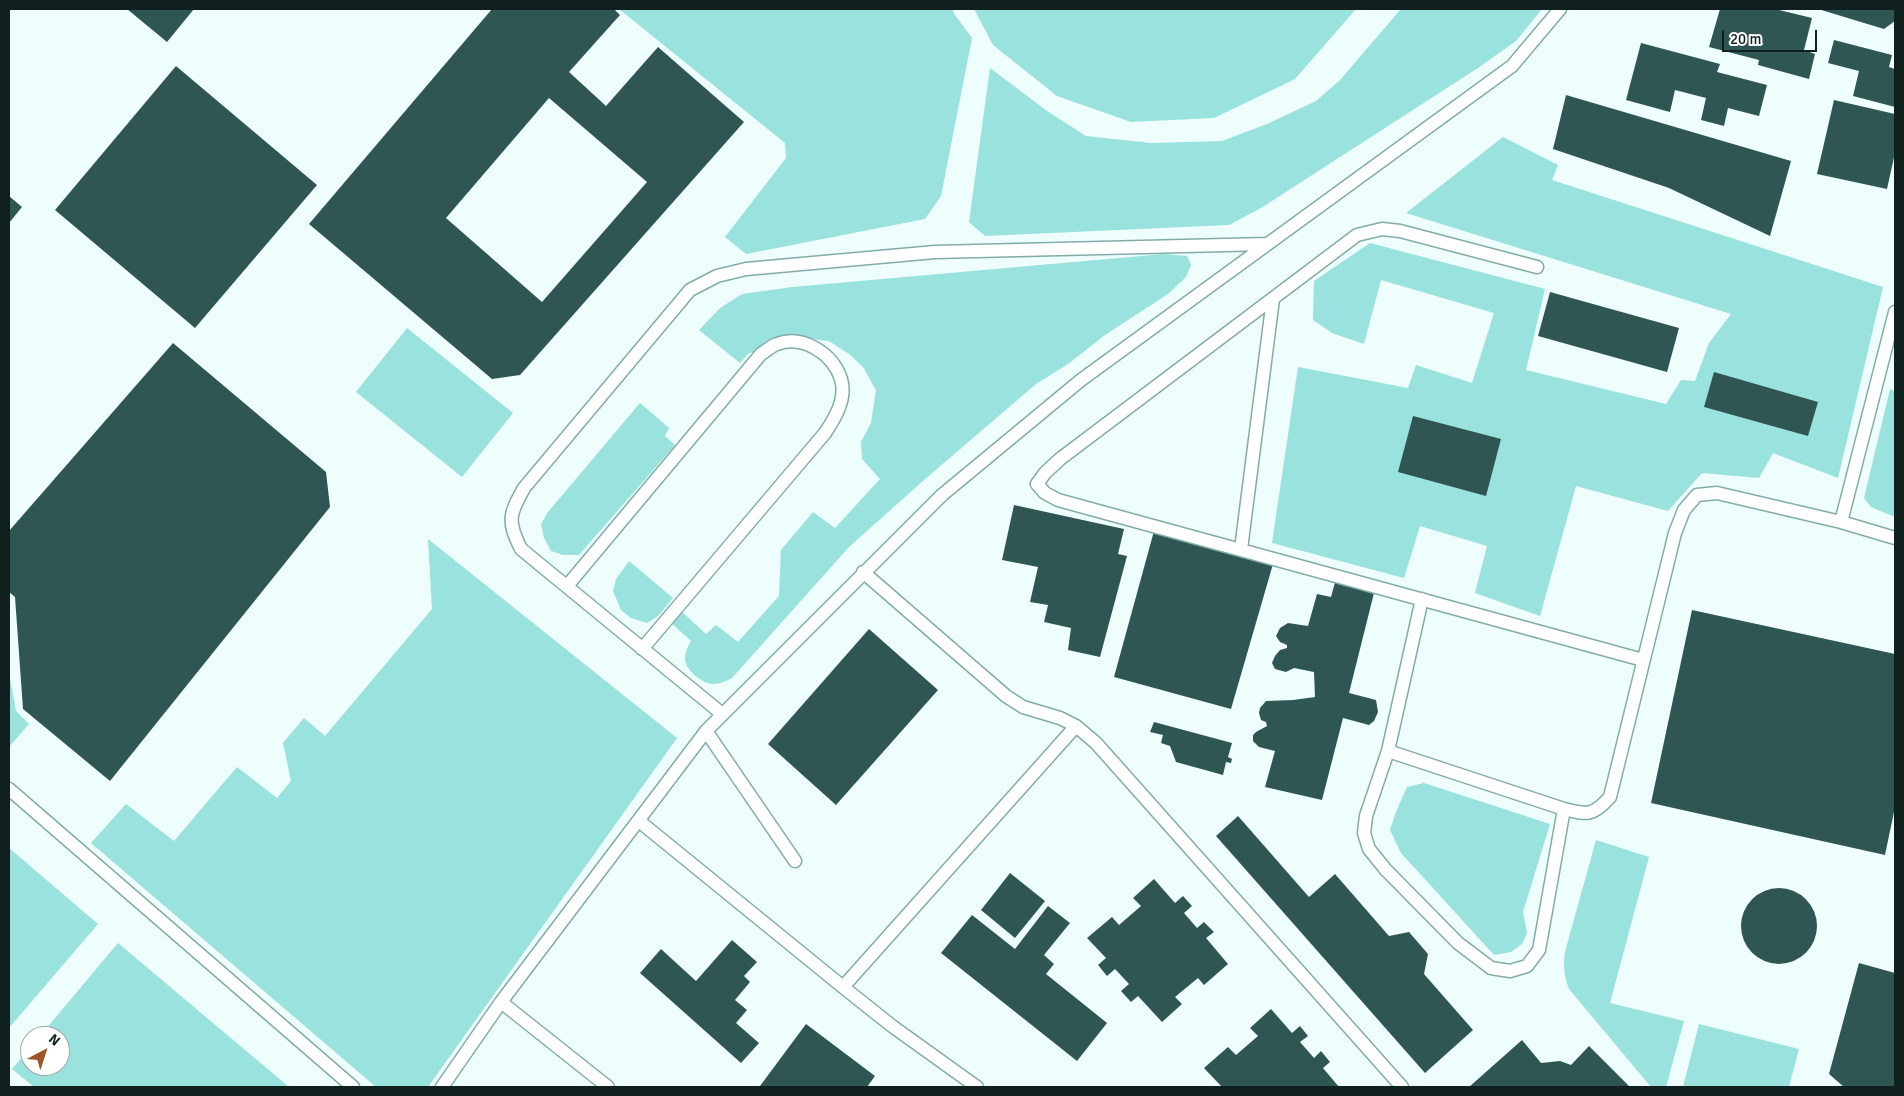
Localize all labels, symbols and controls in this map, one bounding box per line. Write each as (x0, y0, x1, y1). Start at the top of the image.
scale bar (1724, 20, 1819, 52)
text: 20 m (1730, 30, 1761, 48)
north arrow (20, 1026, 70, 1076)
text: N (45, 1030, 64, 1050)

